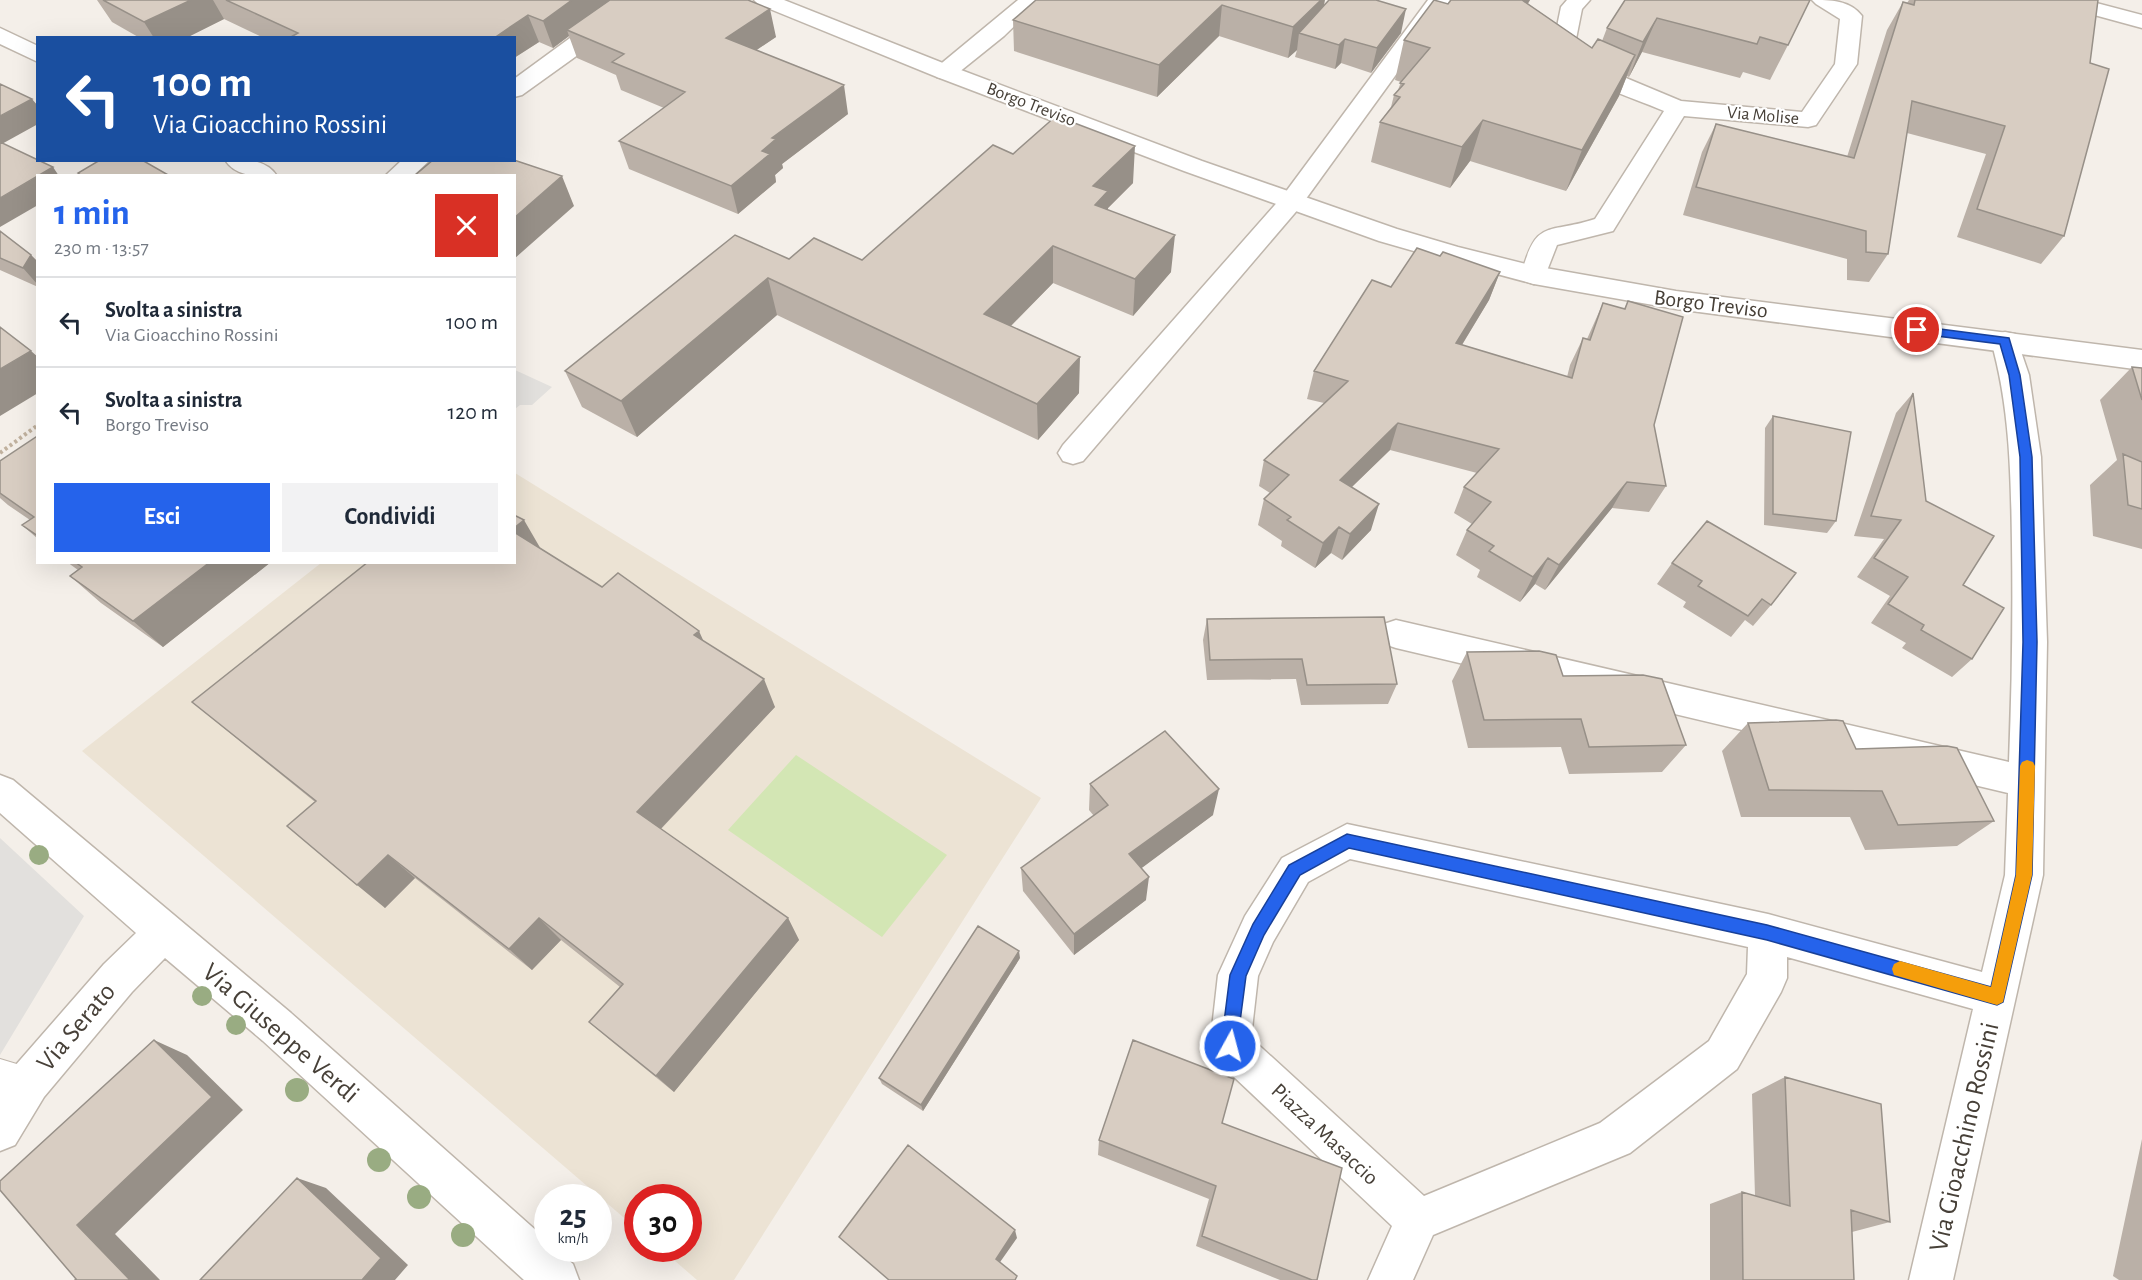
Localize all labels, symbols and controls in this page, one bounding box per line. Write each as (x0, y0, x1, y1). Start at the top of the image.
icon: left (54, 60, 132, 138)
text: 100 m (153, 62, 252, 104)
street label: Borgo Treviso (984, 80, 1078, 130)
street label: Via Molise (1726, 104, 1800, 128)
text: Via Gioacchino Rossini (153, 111, 387, 138)
button: close (435, 194, 498, 257)
text: 1 min (54, 195, 130, 231)
text: 230 m · 13:57 (54, 238, 149, 258)
street label: Borgo Treviso (1653, 286, 1769, 322)
text: Svolta a sinistra (105, 299, 242, 321)
pin (1891, 304, 1942, 355)
icon: left (54, 306, 87, 339)
text: 100 m (446, 311, 498, 333)
icon: arrive (1900, 313, 1933, 346)
text: Via Gioacchino Rossini (105, 325, 279, 345)
text: Svolta a sinistra (105, 389, 242, 411)
icon: left (54, 396, 87, 429)
text: 120 m (448, 401, 498, 423)
text: Borgo Treviso (105, 415, 209, 435)
button: Esci (54, 483, 270, 552)
button: Condividi (282, 483, 498, 552)
street label: Via Giuseppe Verdi (198, 958, 364, 1108)
street label: Via Serato (32, 978, 120, 1076)
position arrow (1198, 1014, 1262, 1078)
street label: Via Gioacchino Rossini (1924, 1020, 2004, 1254)
street label: Piazza Masaccio (1267, 1079, 1383, 1189)
speed limit sign: 30 (624, 1184, 702, 1262)
text: 25 (559, 1201, 587, 1231)
text: km/h (558, 1231, 588, 1246)

